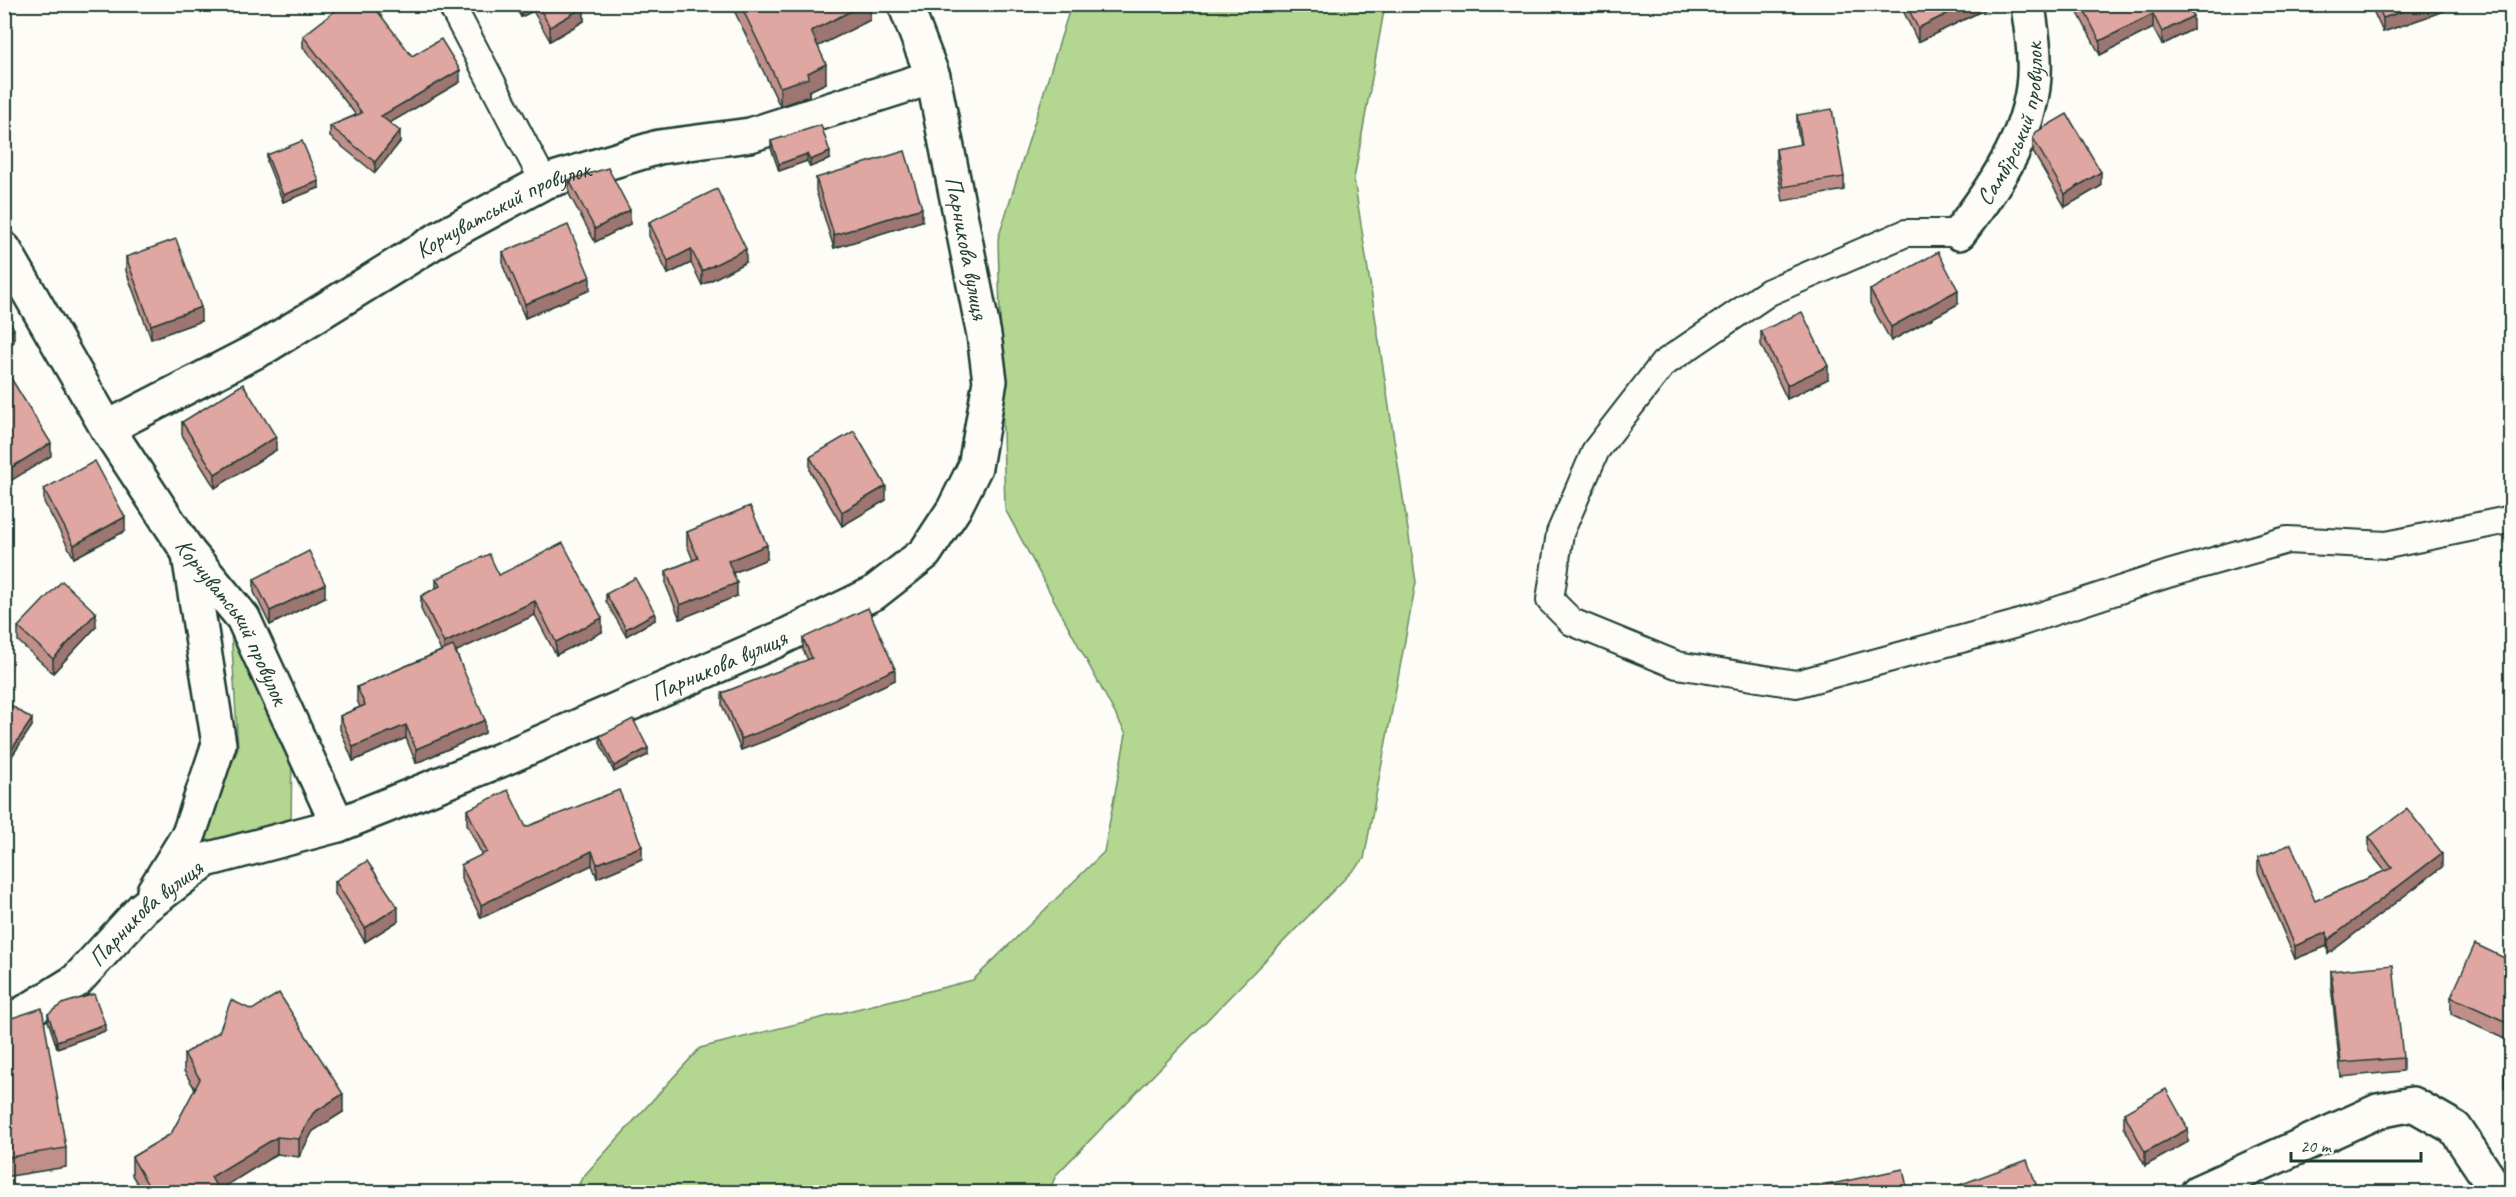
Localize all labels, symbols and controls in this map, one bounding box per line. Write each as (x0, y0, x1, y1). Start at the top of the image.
street label: Самбірський провулок (1969, 39, 2049, 211)
street label: Корчуватський провулок (409, 153, 596, 265)
street label: Парникова вулиця (938, 174, 996, 323)
street label: Корчуватський провулок (169, 533, 297, 711)
street label: Парникова вулиця (646, 622, 793, 708)
street label: Парникова вулиця (82, 852, 210, 973)
scale bar (2291, 1125, 2422, 1163)
text: 20 m (2300, 1135, 2333, 1157)

